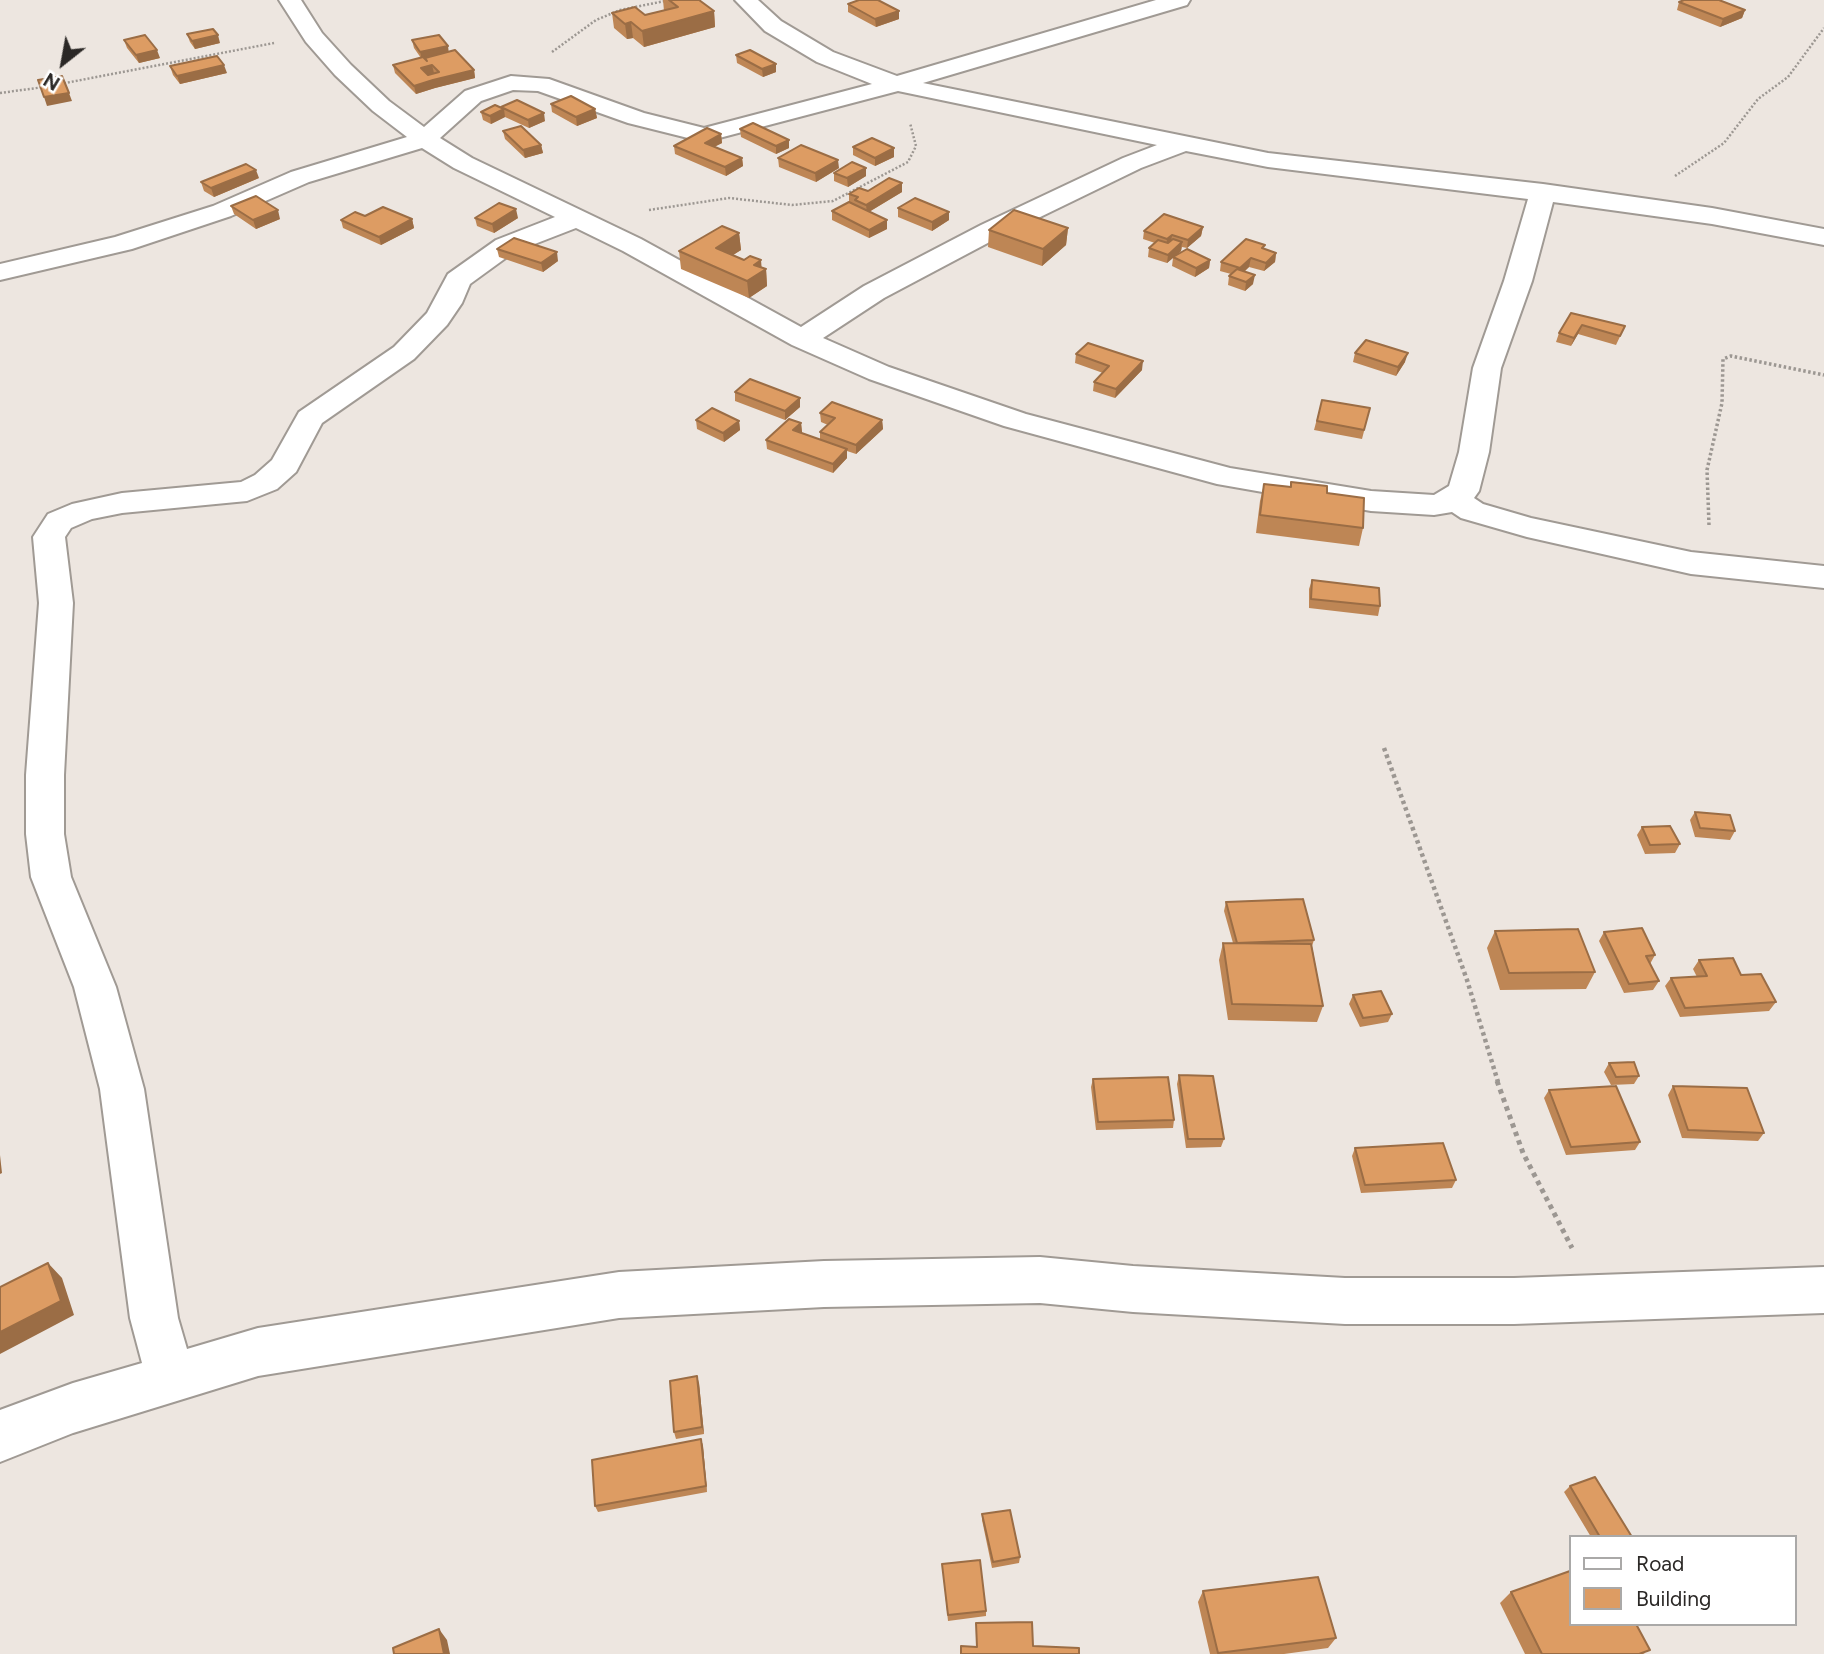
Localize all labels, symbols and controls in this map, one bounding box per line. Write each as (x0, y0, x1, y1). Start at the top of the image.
north arrow (28, 28, 98, 98)
text: N (40, 68, 64, 95)
legend (1568, 1535, 1796, 1626)
text: Road (1636, 1551, 1684, 1576)
text: Building (1636, 1586, 1711, 1611)

